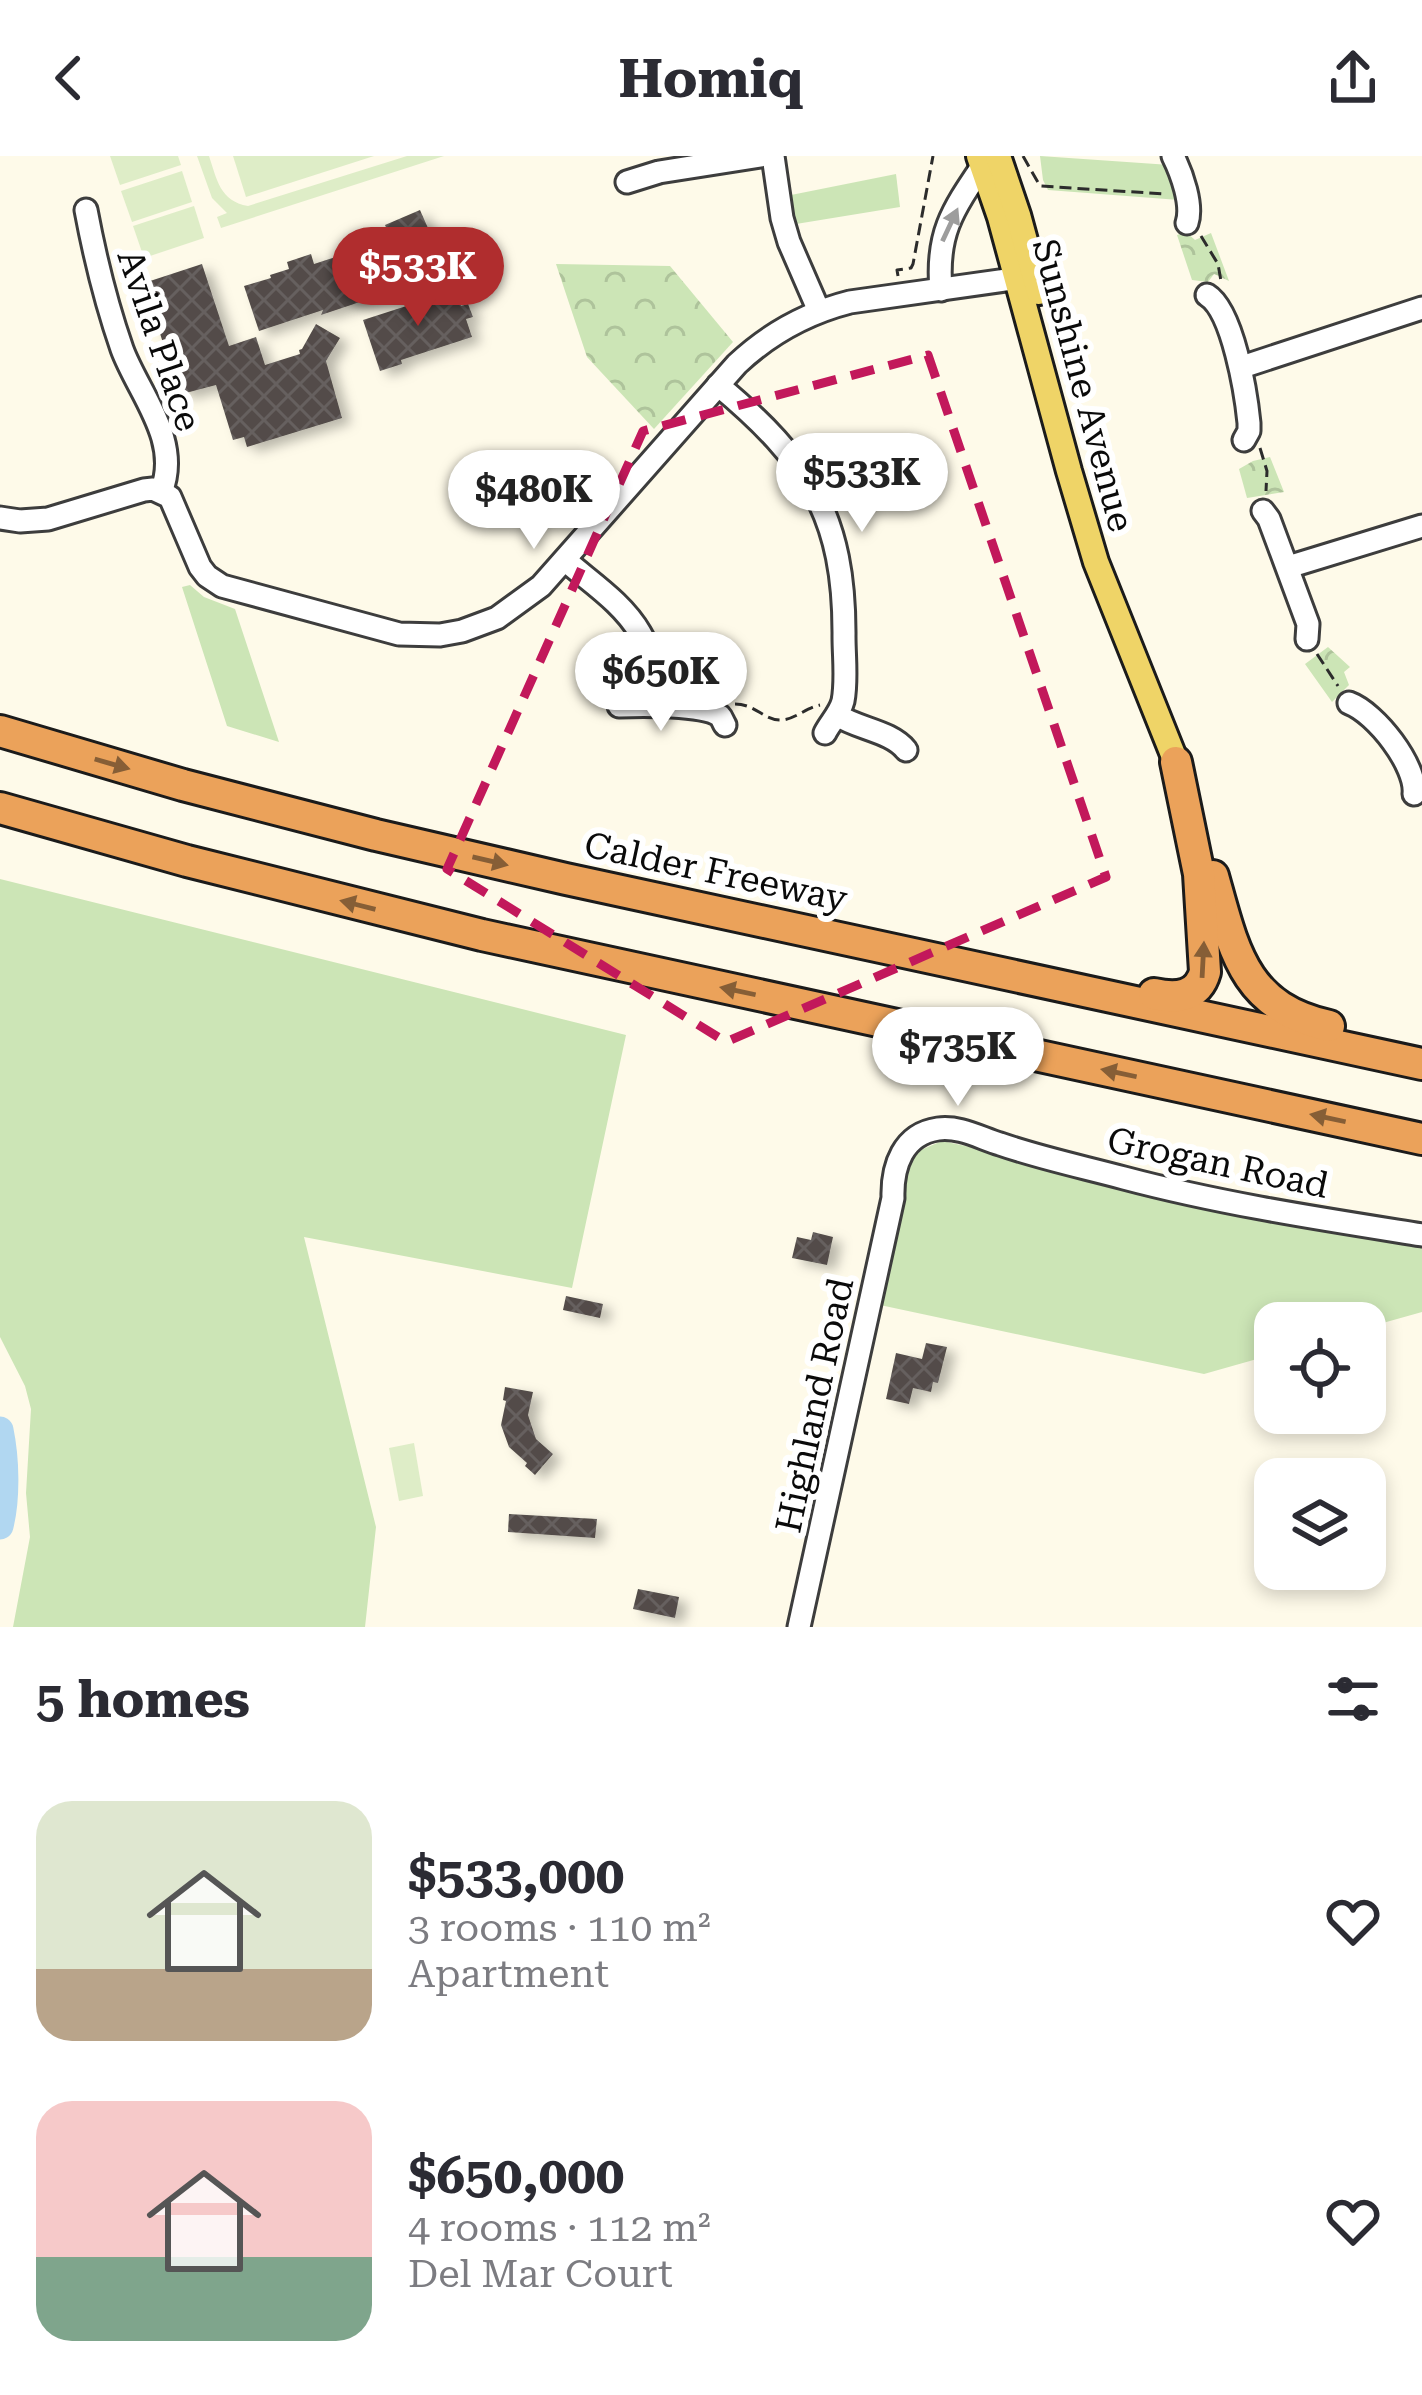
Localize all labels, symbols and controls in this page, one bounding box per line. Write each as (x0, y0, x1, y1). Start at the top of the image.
icon: back (36, 45, 102, 111)
icon: share (1320, 45, 1386, 111)
text: Homiq (619, 47, 803, 110)
one-way arrow (940, 207, 960, 242)
pin: $533K (334, 227, 502, 329)
street label: Sunshine Avenue (1024, 234, 1142, 536)
text: $533K (359, 243, 477, 289)
street label: Avila Place (108, 244, 210, 437)
pin: $533K (778, 433, 946, 535)
text: $533K (803, 449, 921, 495)
pin: $480K (450, 450, 618, 552)
text: $480K (475, 466, 593, 512)
pin: $650K (577, 632, 745, 734)
text: $650K (602, 648, 720, 694)
one-way arrow (94, 756, 131, 774)
street label: Calder Freeway (581, 824, 852, 920)
one-way arrow (471, 853, 509, 872)
one-way arrow (339, 895, 376, 914)
one-way arrow (1194, 941, 1213, 979)
one-way arrow (718, 981, 756, 1000)
pin: $735K (874, 1007, 1042, 1109)
text: $735K (899, 1023, 1017, 1069)
one-way arrow (1100, 1063, 1138, 1082)
one-way arrow (1308, 1108, 1346, 1127)
street label: Grogan Road (1104, 1119, 1332, 1207)
street label: Highland Road (767, 1274, 862, 1536)
map controls (1254, 1302, 1386, 1590)
button: locate (1254, 1302, 1386, 1434)
button: layers (1254, 1458, 1386, 1590)
icon: filters (1320, 1666, 1386, 1732)
text: 5 homes (36, 1670, 250, 1729)
text: $533,000 (408, 1846, 624, 1905)
icon: home (132, 1849, 276, 1993)
icon: heart (1320, 1888, 1386, 1954)
text: 3 rooms · 110 m² (408, 1905, 711, 1951)
text: Apartment (408, 1951, 609, 1997)
text: $650,000 (408, 2146, 624, 2205)
icon: home (132, 2149, 276, 2293)
icon: heart (1320, 2188, 1386, 2254)
text: 4 rooms · 112 m² (408, 2205, 711, 2251)
text: Del Mar Court (408, 2251, 673, 2297)

